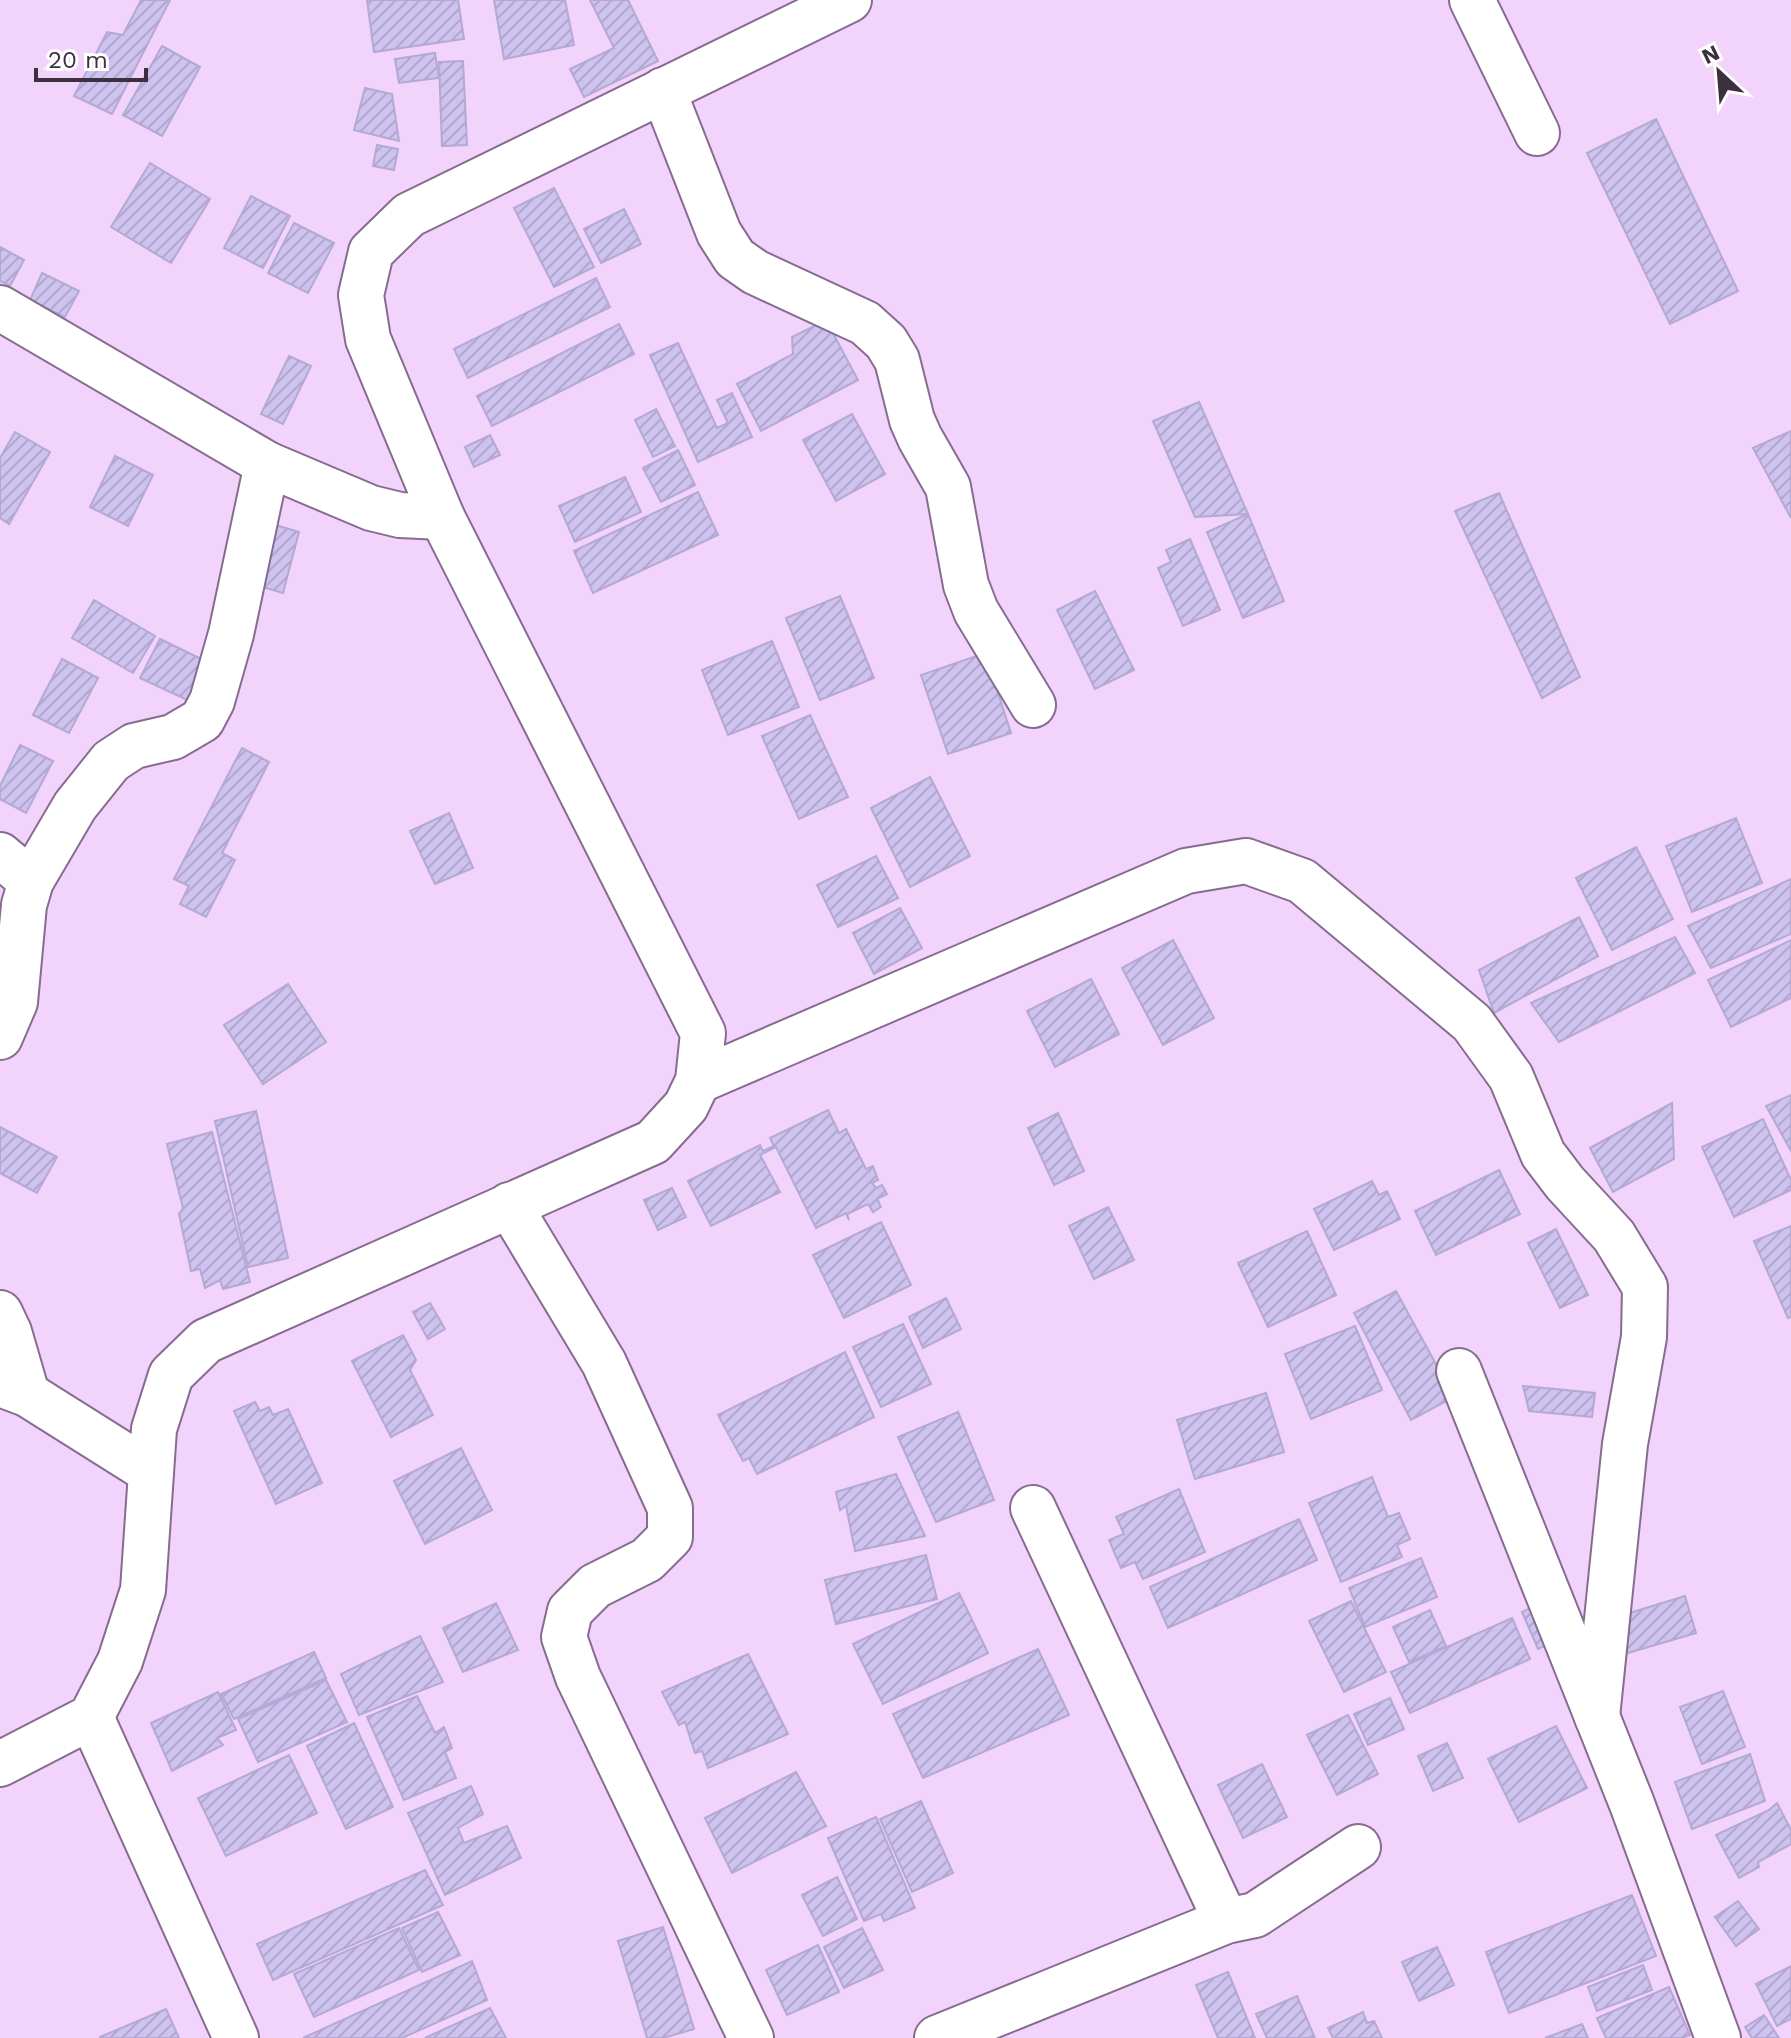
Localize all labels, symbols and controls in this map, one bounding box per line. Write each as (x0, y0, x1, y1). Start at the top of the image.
scale bar (36, 32, 146, 82)
north arrow (1679, 32, 1759, 112)
text: N (1698, 40, 1723, 69)
text: 20 m (48, 46, 108, 74)

